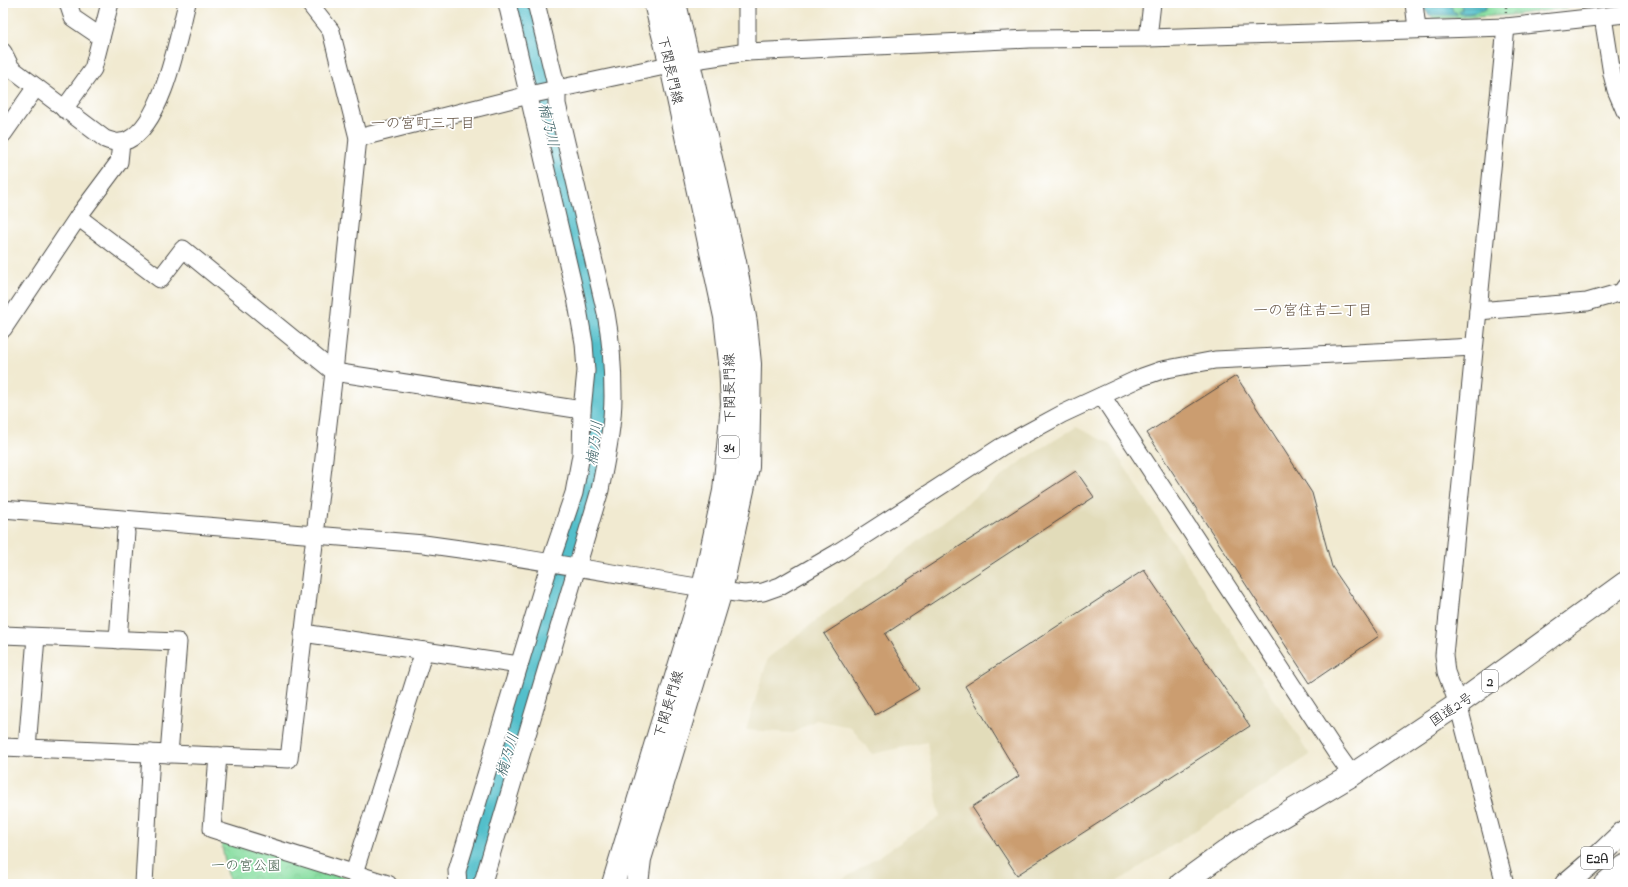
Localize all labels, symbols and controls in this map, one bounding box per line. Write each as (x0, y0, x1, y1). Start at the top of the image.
street label: 下関長門線 (651, 34, 688, 107)
water label: 楠乃川 (532, 101, 564, 150)
district label: 一の宮町三丁目 (370, 113, 476, 135)
district label: 一の宮住吉二丁目 (1253, 300, 1373, 322)
street label: 下関長門線 (719, 353, 742, 423)
water label: 楠乃川 (581, 419, 609, 467)
road number: 34 (719, 436, 739, 458)
street label: 下関長門線 (649, 668, 690, 741)
road number: 2 (1482, 670, 1498, 692)
street label: 国道2号 (1426, 688, 1478, 733)
water label: 楠乃川 (491, 731, 525, 780)
road number: E2A (1581, 847, 1613, 869)
park label: 一の宮公園 (211, 856, 281, 877)

